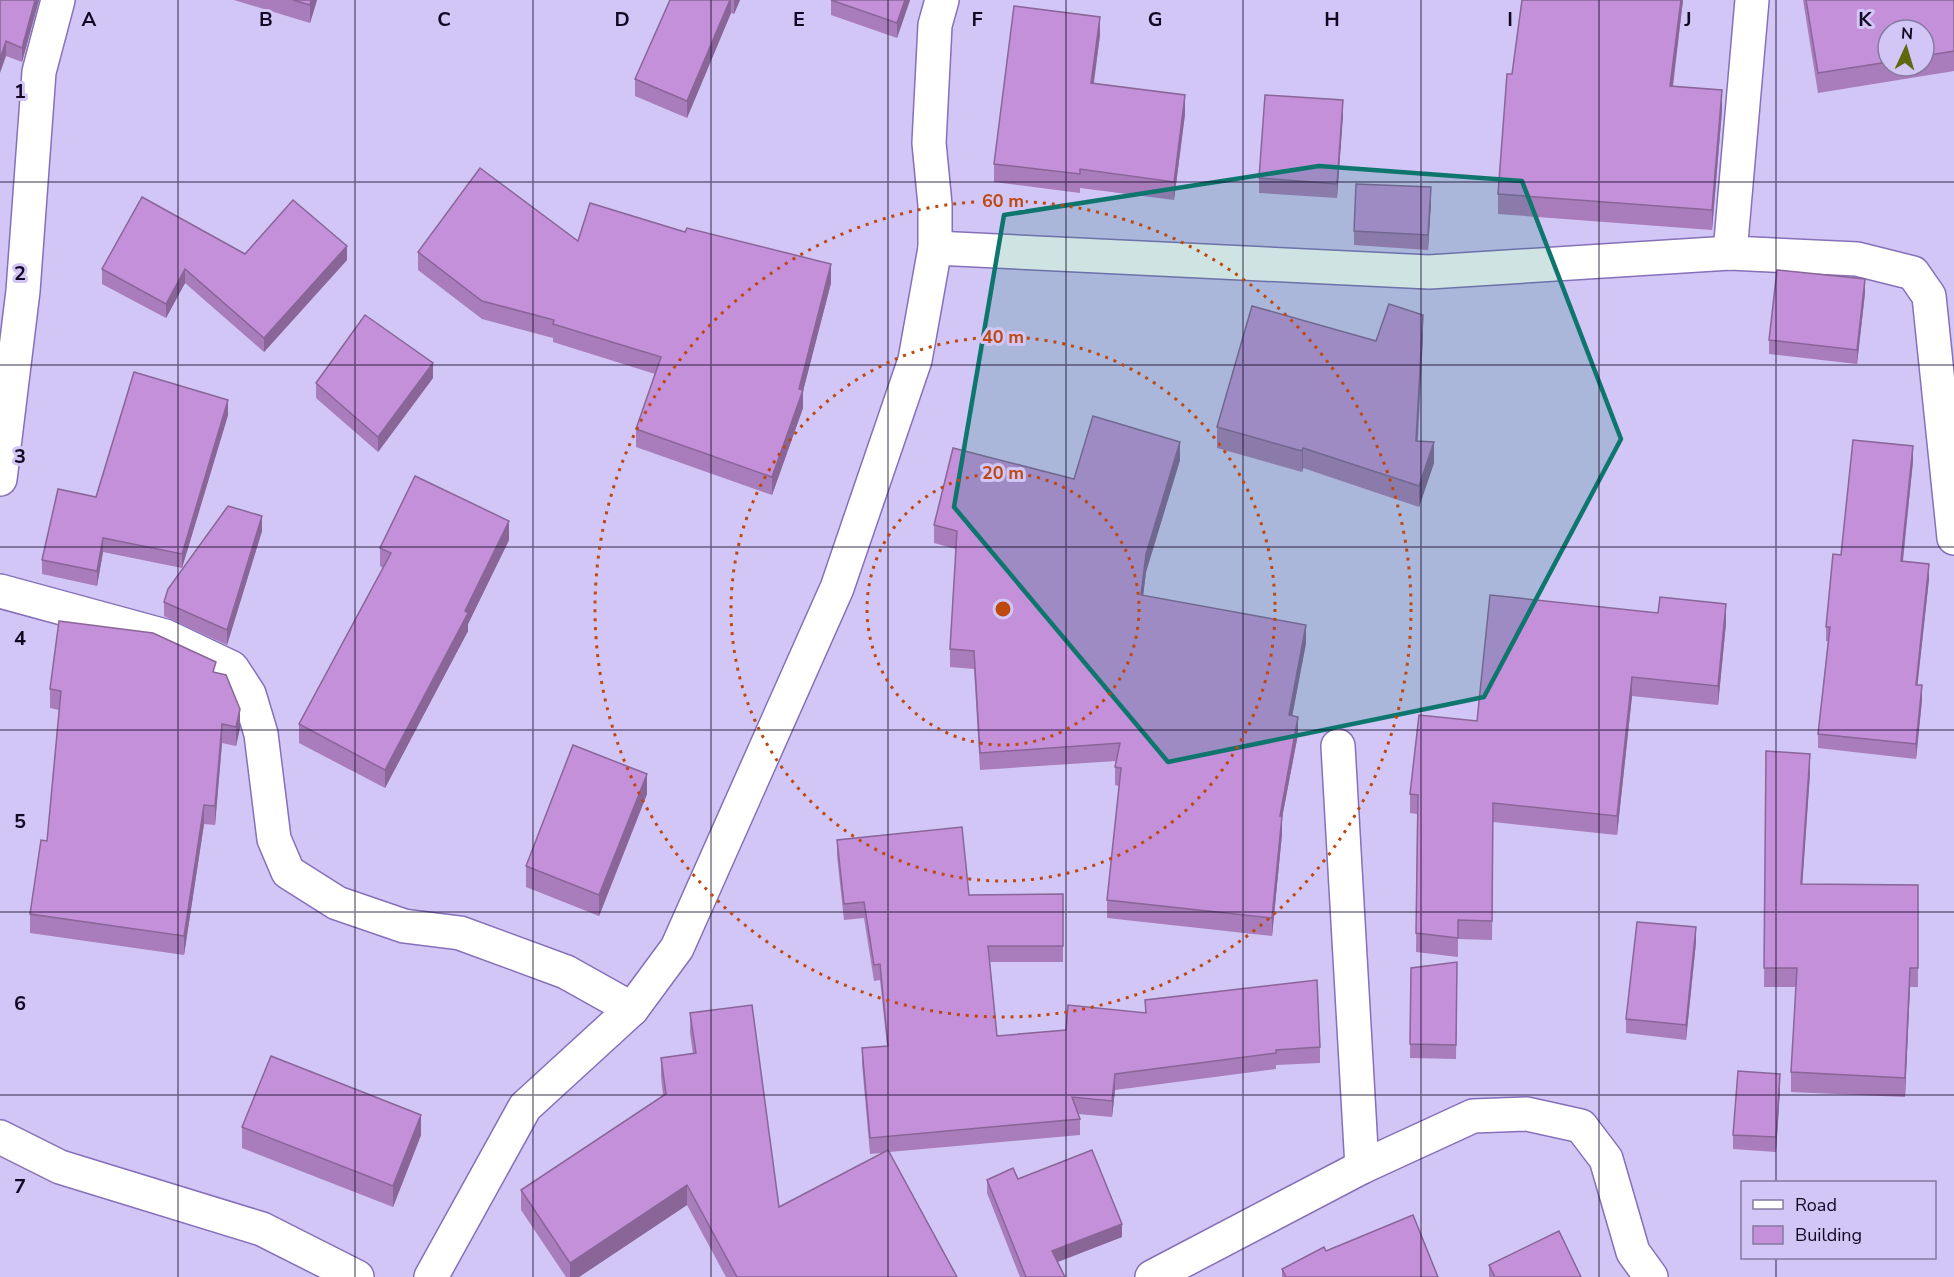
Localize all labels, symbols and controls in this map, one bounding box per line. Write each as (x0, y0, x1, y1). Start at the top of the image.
text: A (82, 6, 97, 33)
text: B (259, 6, 273, 33)
text: C (437, 6, 451, 33)
text: D (614, 6, 630, 33)
text: E (793, 6, 805, 33)
text: F (971, 6, 983, 33)
text: G (1148, 6, 1162, 33)
text: H (1324, 6, 1340, 33)
text: I (1507, 6, 1513, 33)
text: J (1683, 6, 1692, 33)
text: K (1858, 6, 1872, 33)
north arrow (1876, 18, 1936, 78)
text: N (1900, 23, 1914, 45)
text: 1 (14, 78, 26, 105)
text: 60 m (982, 189, 1024, 213)
text: 2 (14, 260, 26, 287)
text: 40 m (982, 325, 1024, 349)
text: 3 (14, 443, 26, 470)
text: 20 m (982, 461, 1024, 485)
centre of rings (993, 599, 1013, 619)
text: 4 (14, 625, 26, 652)
text: 5 (14, 808, 26, 835)
text: 6 (14, 990, 26, 1017)
text: 7 (14, 1173, 26, 1200)
legend (1741, 1181, 1936, 1259)
text: Road (1795, 1193, 1837, 1217)
text: Building (1795, 1223, 1862, 1247)

